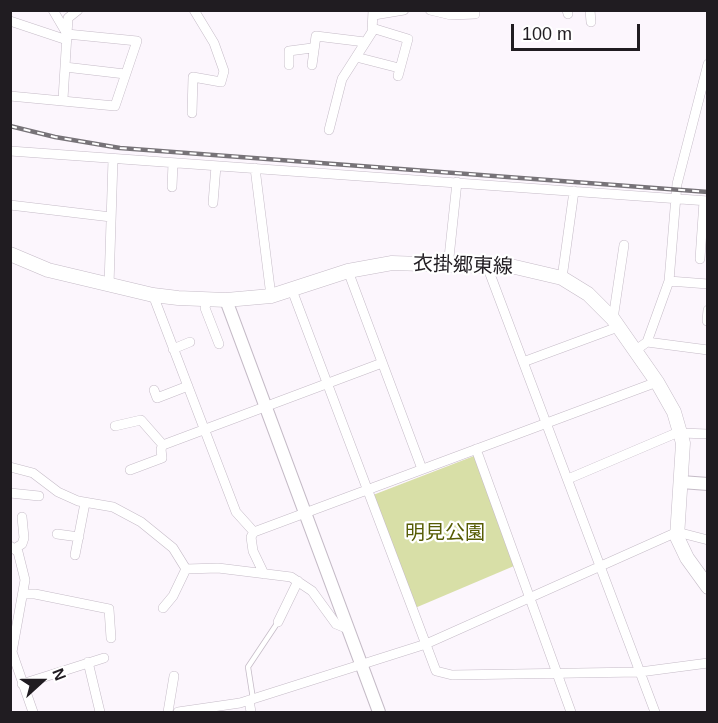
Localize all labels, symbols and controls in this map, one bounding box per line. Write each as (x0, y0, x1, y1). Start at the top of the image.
scale bar (514, 12, 643, 50)
text: 100 m (522, 24, 572, 44)
street label: 衣掛郷東線 (413, 252, 513, 280)
park label: 明見公園 (405, 521, 485, 545)
north arrow (12, 651, 72, 711)
text: N (49, 666, 69, 683)

